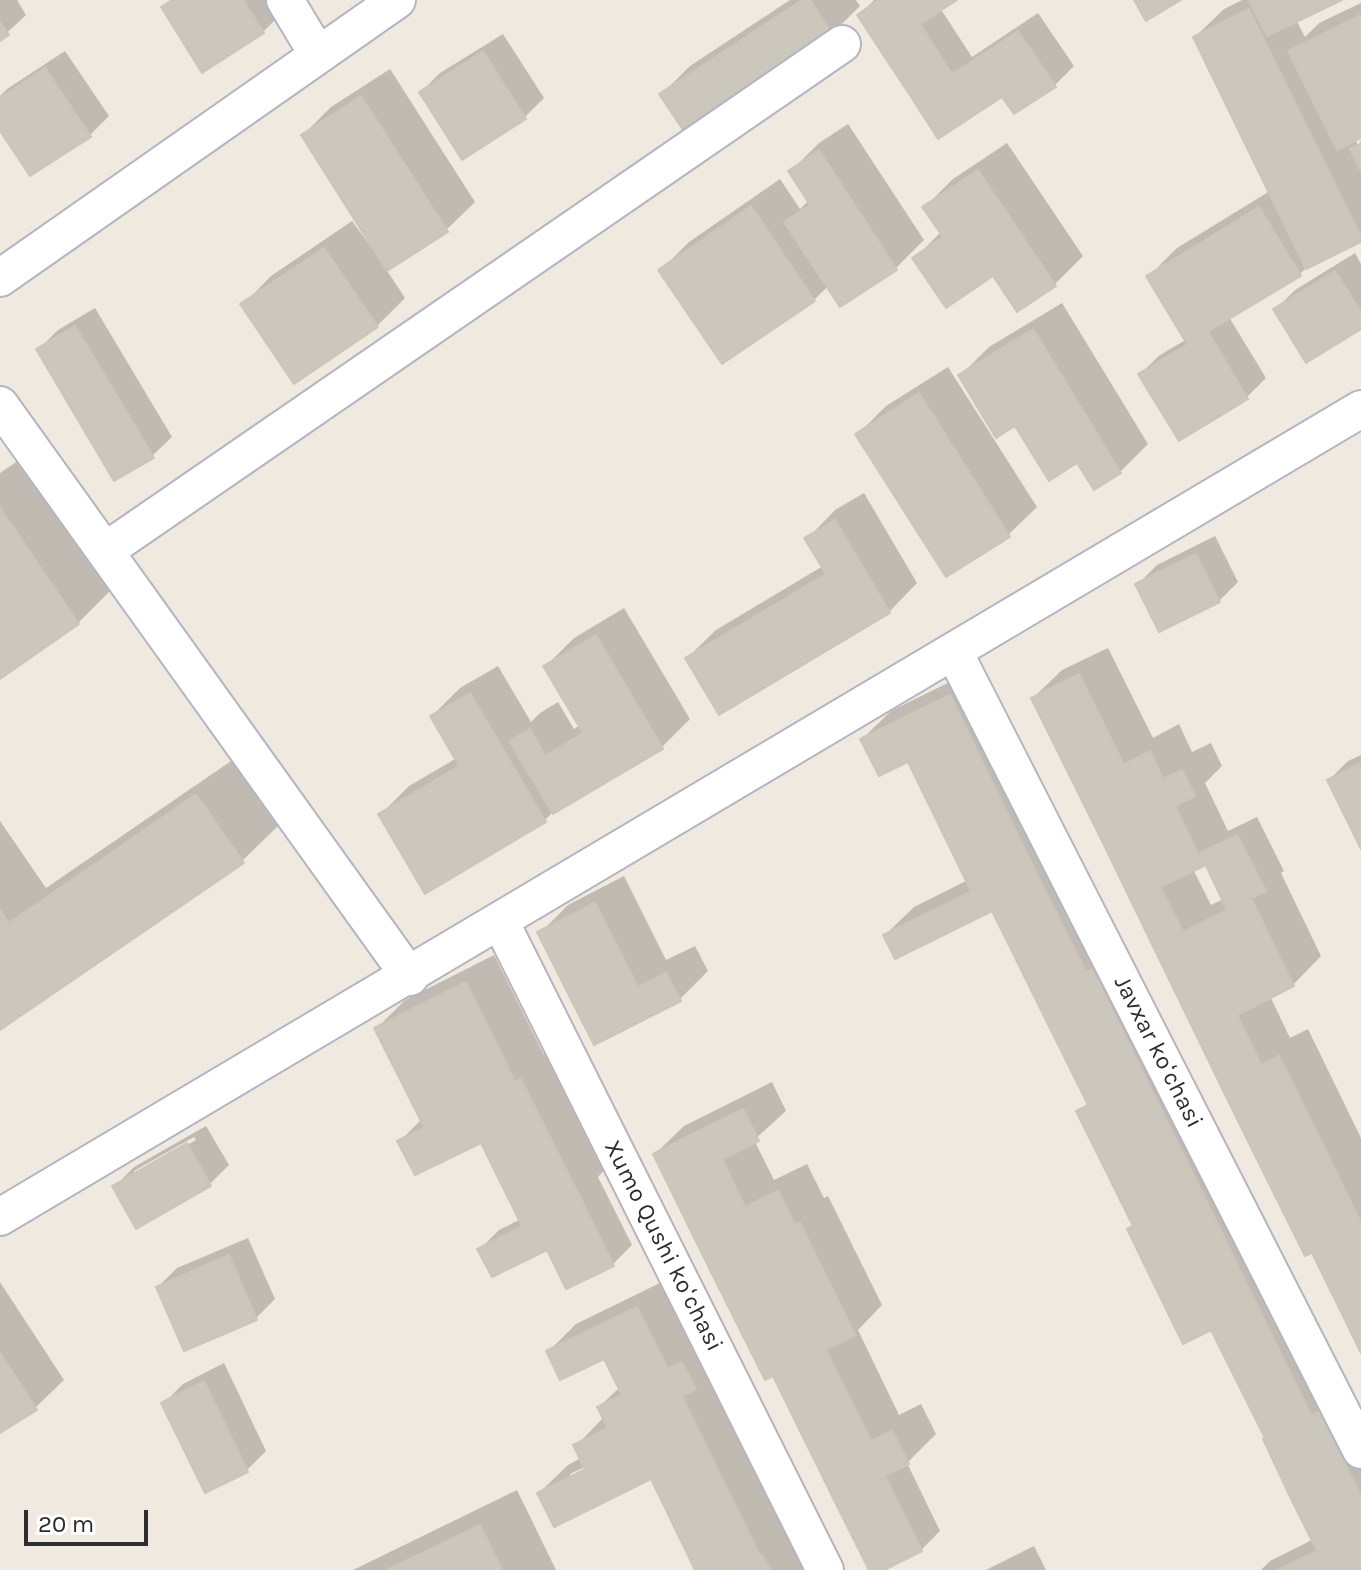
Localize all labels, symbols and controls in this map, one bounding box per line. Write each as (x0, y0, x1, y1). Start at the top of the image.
street label: Javxar koʻchasi (1107, 971, 1209, 1133)
street label: Xumo Qushi koʻchasi (597, 1136, 729, 1356)
scale bar (28, 1494, 152, 1544)
text: 20 m (38, 1510, 94, 1538)

